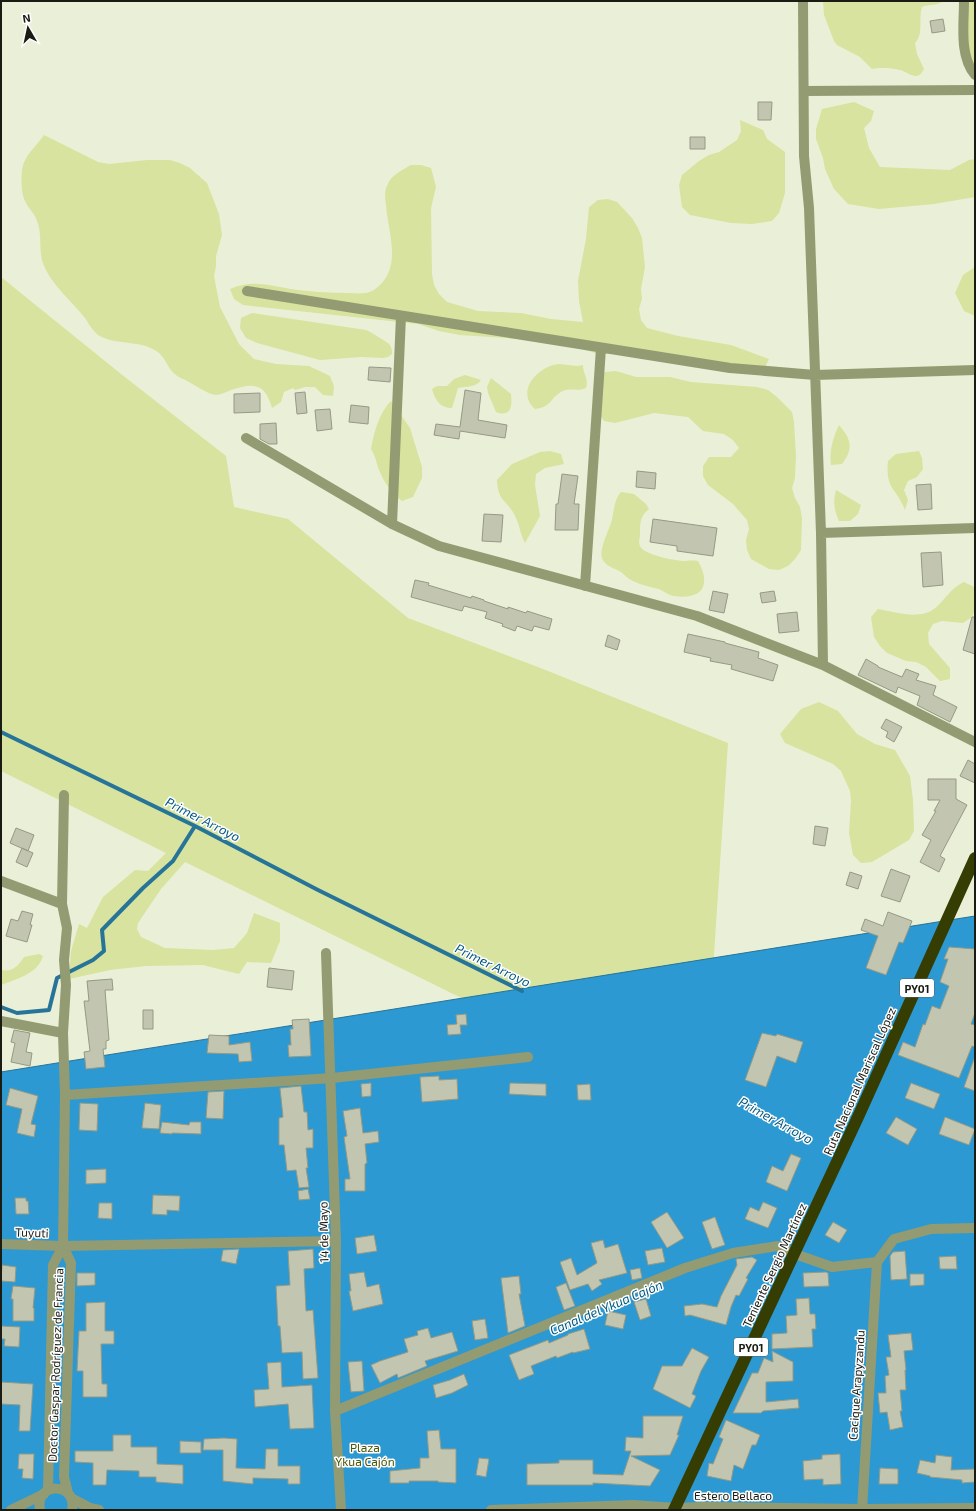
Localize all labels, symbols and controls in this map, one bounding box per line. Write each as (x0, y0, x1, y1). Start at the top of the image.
north arrow (8, 8, 48, 48)
text: N (21, 11, 31, 25)
water label: Primer Arroyo (163, 793, 243, 845)
water label: Primer Arroyo (453, 940, 533, 990)
road number: PY01 (900, 979, 934, 997)
street label: Ruta Nacional Mariscal López (820, 1005, 898, 1157)
water label: Primer Arroyo (736, 1093, 816, 1147)
street label: 14 de Mayo (315, 1201, 331, 1263)
street label: Teniente Sergio Martínez (739, 1201, 809, 1329)
street label: Tuyuti (15, 1224, 49, 1240)
street label: Doctor Gaspar Rodríguez de Francia (45, 1268, 65, 1462)
water label: Canal del Ykua Cajón (547, 1276, 665, 1338)
street label: Cacique Arapyzandu (845, 1329, 867, 1441)
road number: PY01 (734, 1338, 768, 1356)
park label: Plaza Ykua Cajón (335, 1440, 395, 1469)
street label: Estero Bellaco (694, 1488, 772, 1502)

